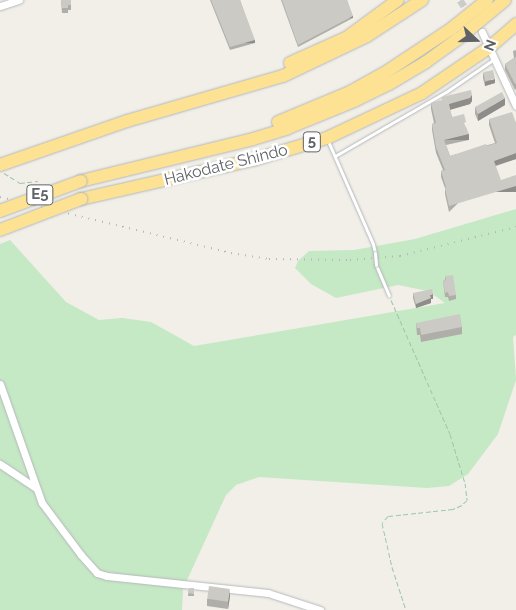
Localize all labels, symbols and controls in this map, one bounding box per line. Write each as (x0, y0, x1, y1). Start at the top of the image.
north arrow (451, 15, 501, 65)
text: N (481, 38, 499, 53)
road number: 5 (302, 130, 322, 154)
street label: Hakodate Shindo (162, 140, 290, 190)
road number: E5 (26, 182, 54, 208)

